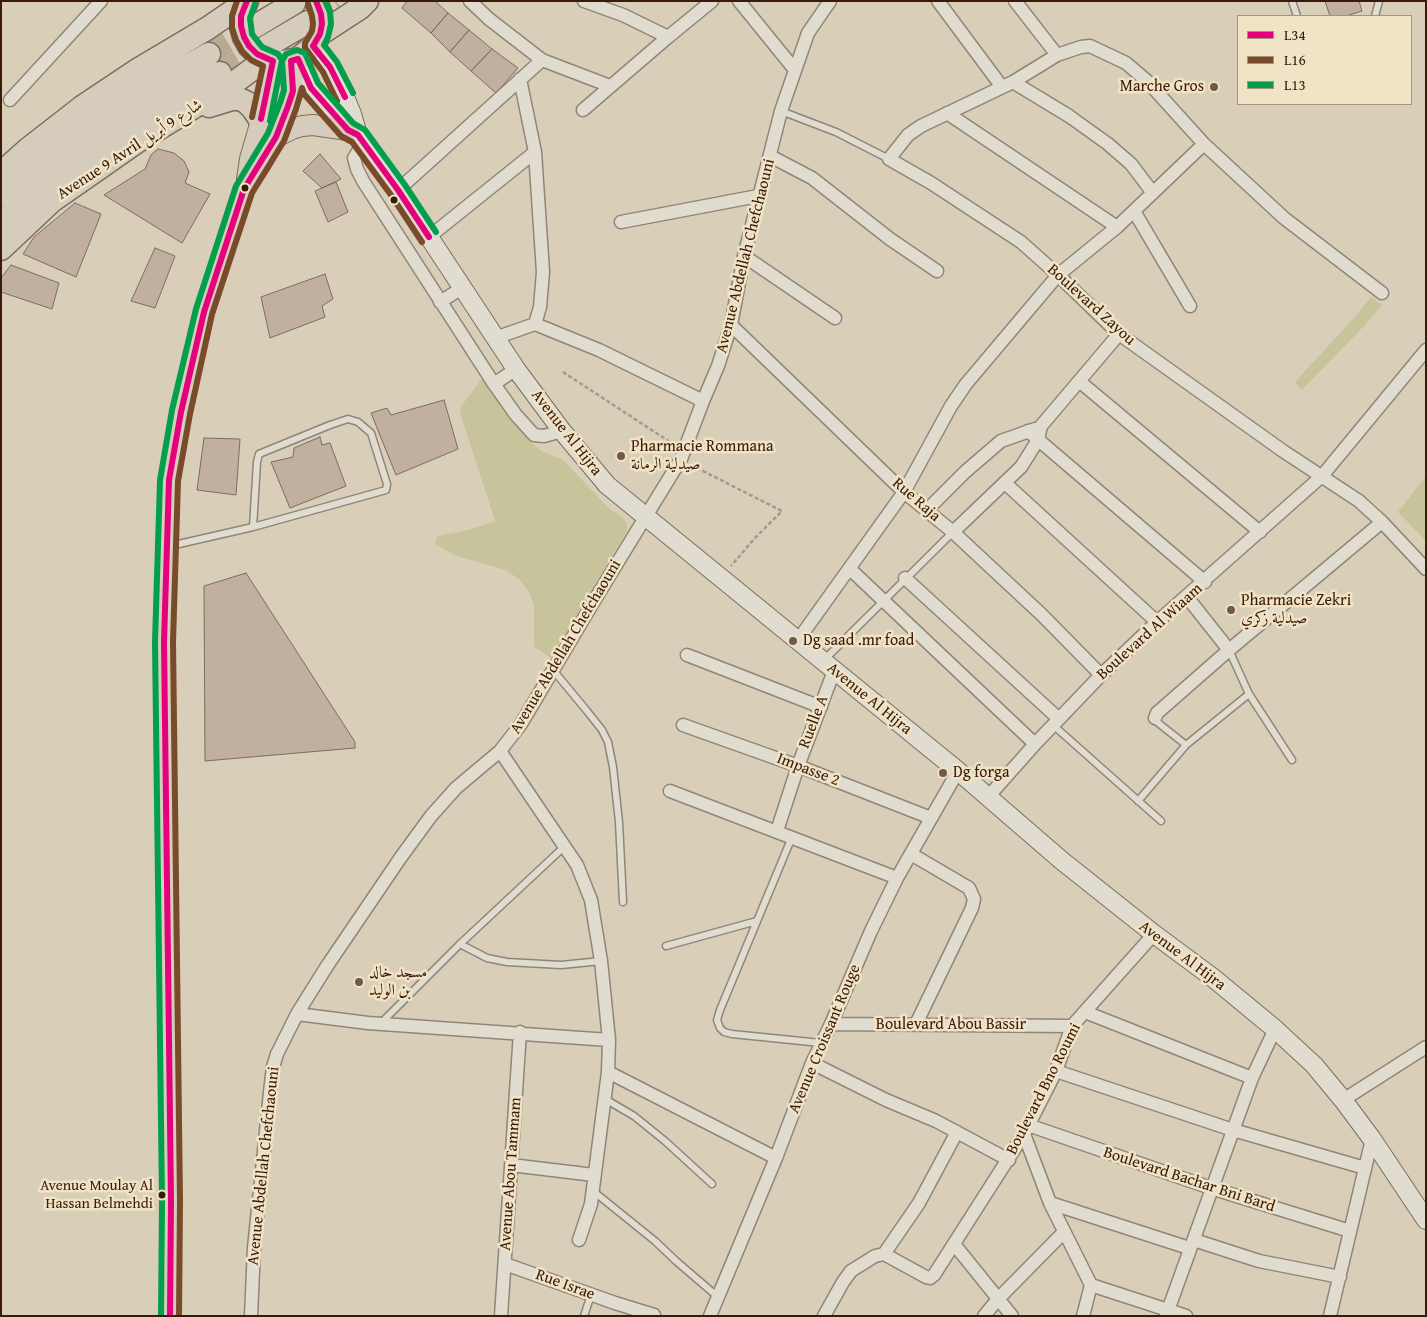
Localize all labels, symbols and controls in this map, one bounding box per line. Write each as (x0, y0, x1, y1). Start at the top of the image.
legend (1237, 15, 1412, 105)
text: L34 (1284, 24, 1306, 45)
text: L16 (1284, 49, 1306, 70)
text: L13 (1284, 74, 1306, 95)
place label: Marche Gros (1120, 77, 1204, 97)
marker: Marche Gros (1208, 81, 1220, 93)
street label: Avenue 9 Avril شارع 9 أبريل (54, 96, 206, 204)
street label: Avenue Abdellah Chefchaouni (713, 157, 779, 355)
unlabelled marker (240, 183, 250, 193)
unlabelled marker (389, 195, 399, 205)
street label: Boulevard Zayou (1043, 260, 1139, 350)
street label: Avenue Al Hijra (526, 386, 606, 480)
place label: Pharmacie Rommana صيدلية الرمانة (631, 437, 774, 475)
marker: Pharmacie Rommana صيدلية الرمانة (615, 450, 627, 462)
street label: Rue Raja (888, 474, 944, 526)
street label: Avenue Abdellah Chefchaouni (506, 556, 626, 738)
street label: Boulevard Al Wiaam (1093, 579, 1207, 685)
place label: Pharmacie Zekri صيدلية زكري (1241, 591, 1351, 629)
marker: Pharmacie Zekri صيدلية زكري (1225, 604, 1237, 616)
place label: Dg saad .mr foad (803, 631, 914, 651)
marker: Dg saad .mr foad (787, 635, 799, 647)
street label: Avenue Al Hijra (823, 659, 915, 739)
street label: Ruelle A (795, 693, 833, 751)
street label: Impasse 2 (774, 749, 842, 791)
place label: Dg forga (953, 763, 1010, 783)
marker: Dg forga (937, 767, 949, 779)
street label: Avenue Al Hijra (1135, 917, 1229, 995)
street label: Avenue Croissant Rouge (785, 961, 865, 1117)
place label: مسجد خالد بن الوليد (369, 963, 427, 1001)
marker: مسجد خالد بن الوليد (353, 976, 365, 988)
street label: Boulevard Abou Bassir (876, 1015, 1026, 1035)
street label: Boulevard Bno Roumi (1003, 1020, 1085, 1158)
street label: Avenue Abdellah Chefchaouni (244, 1066, 284, 1266)
street label: Avenue Abou Tammam (496, 1097, 526, 1251)
street label: Boulevard Bachar Bni Bard (1101, 1143, 1277, 1217)
place label: Avenue Moulay Al Hassan Belmehdi (40, 1177, 153, 1212)
marker: Avenue Moulay Al Hassan Belmehdi (157, 1190, 167, 1200)
street label: Rue Israe (533, 1265, 597, 1305)

